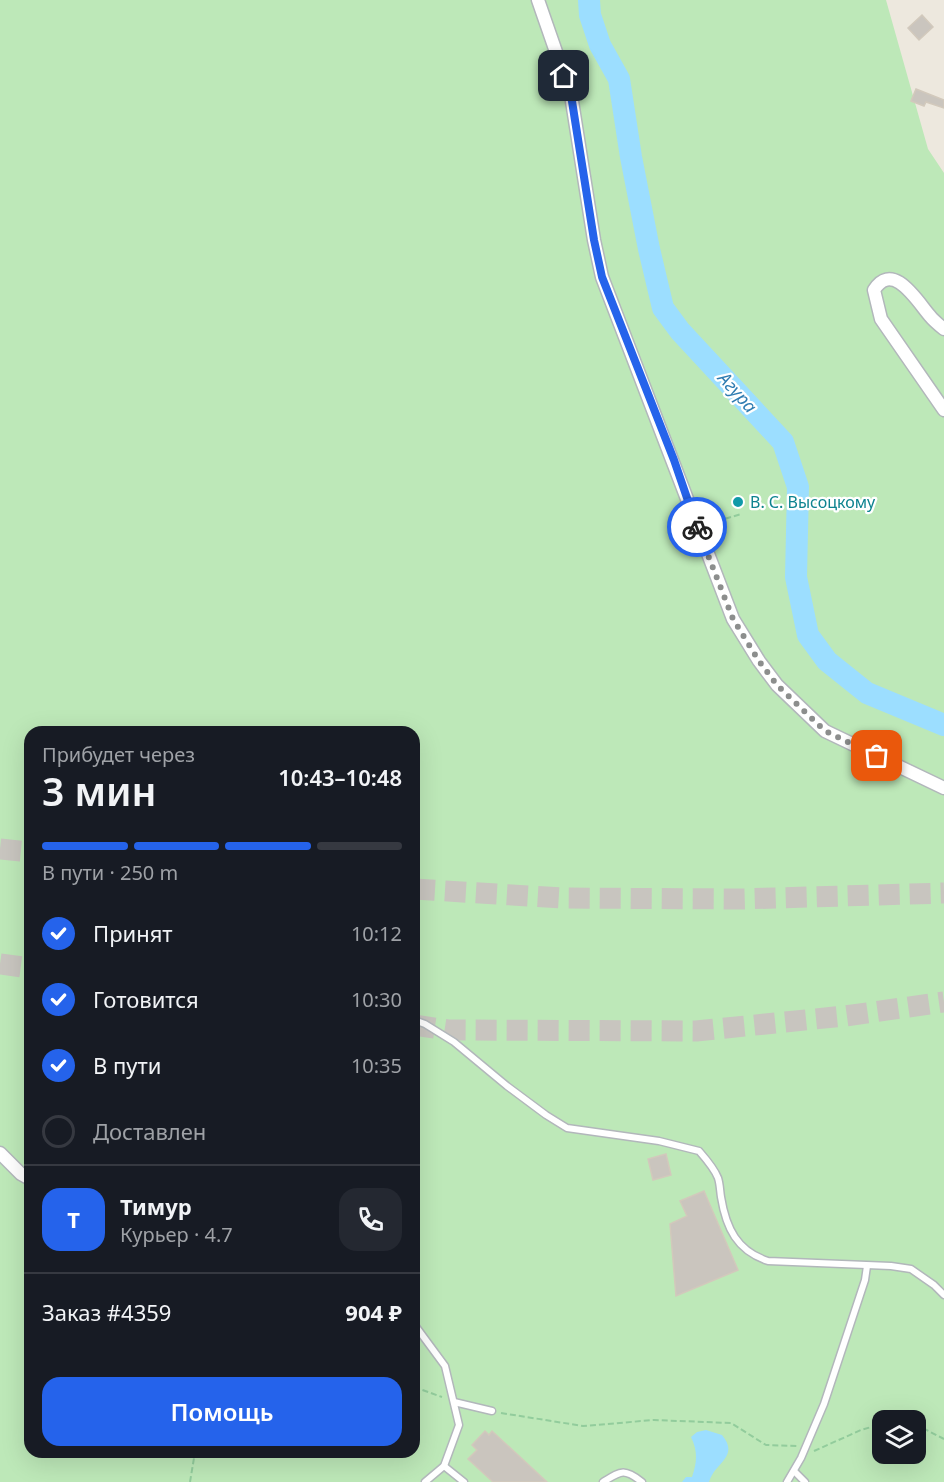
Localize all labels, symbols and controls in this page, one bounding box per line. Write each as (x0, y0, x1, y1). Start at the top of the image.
pin (538, 50, 589, 101)
icon: home (547, 59, 580, 92)
water label: Агура (712, 365, 763, 418)
place label: В. С. Высоцкому (750, 491, 876, 513)
marker: В. С. Высоцкому (731, 495, 745, 509)
courier (667, 497, 727, 557)
icon: bike (681, 511, 714, 544)
pin (851, 730, 902, 781)
icon: bag (860, 739, 893, 772)
text: Прибудет через (42, 741, 195, 768)
text: 10:43–10:48 (278, 762, 402, 792)
text: 3 мин (42, 764, 157, 817)
text: В пути · 250 m (42, 859, 178, 886)
icon: check (42, 917, 75, 950)
text: Принят (93, 918, 173, 948)
text: 10:12 (351, 920, 402, 947)
icon: check (42, 983, 75, 1016)
text: Готовится (93, 984, 199, 1014)
text: 10:30 (351, 986, 402, 1013)
icon: check (42, 1049, 75, 1082)
text: В пути (93, 1050, 161, 1080)
text: 10:35 (351, 1052, 402, 1079)
text: Доставлен (93, 1116, 206, 1146)
button: phone (339, 1188, 402, 1251)
text: Тимур (120, 1191, 192, 1221)
text: Т (67, 1204, 80, 1234)
text: Курьер · 4.7 (120, 1221, 233, 1248)
text: Заказ #4359 (42, 1297, 171, 1327)
text: 904 ₽ (345, 1297, 402, 1327)
button: Помощь (42, 1377, 402, 1446)
map controls (872, 1410, 926, 1464)
button: layers (872, 1410, 926, 1464)

